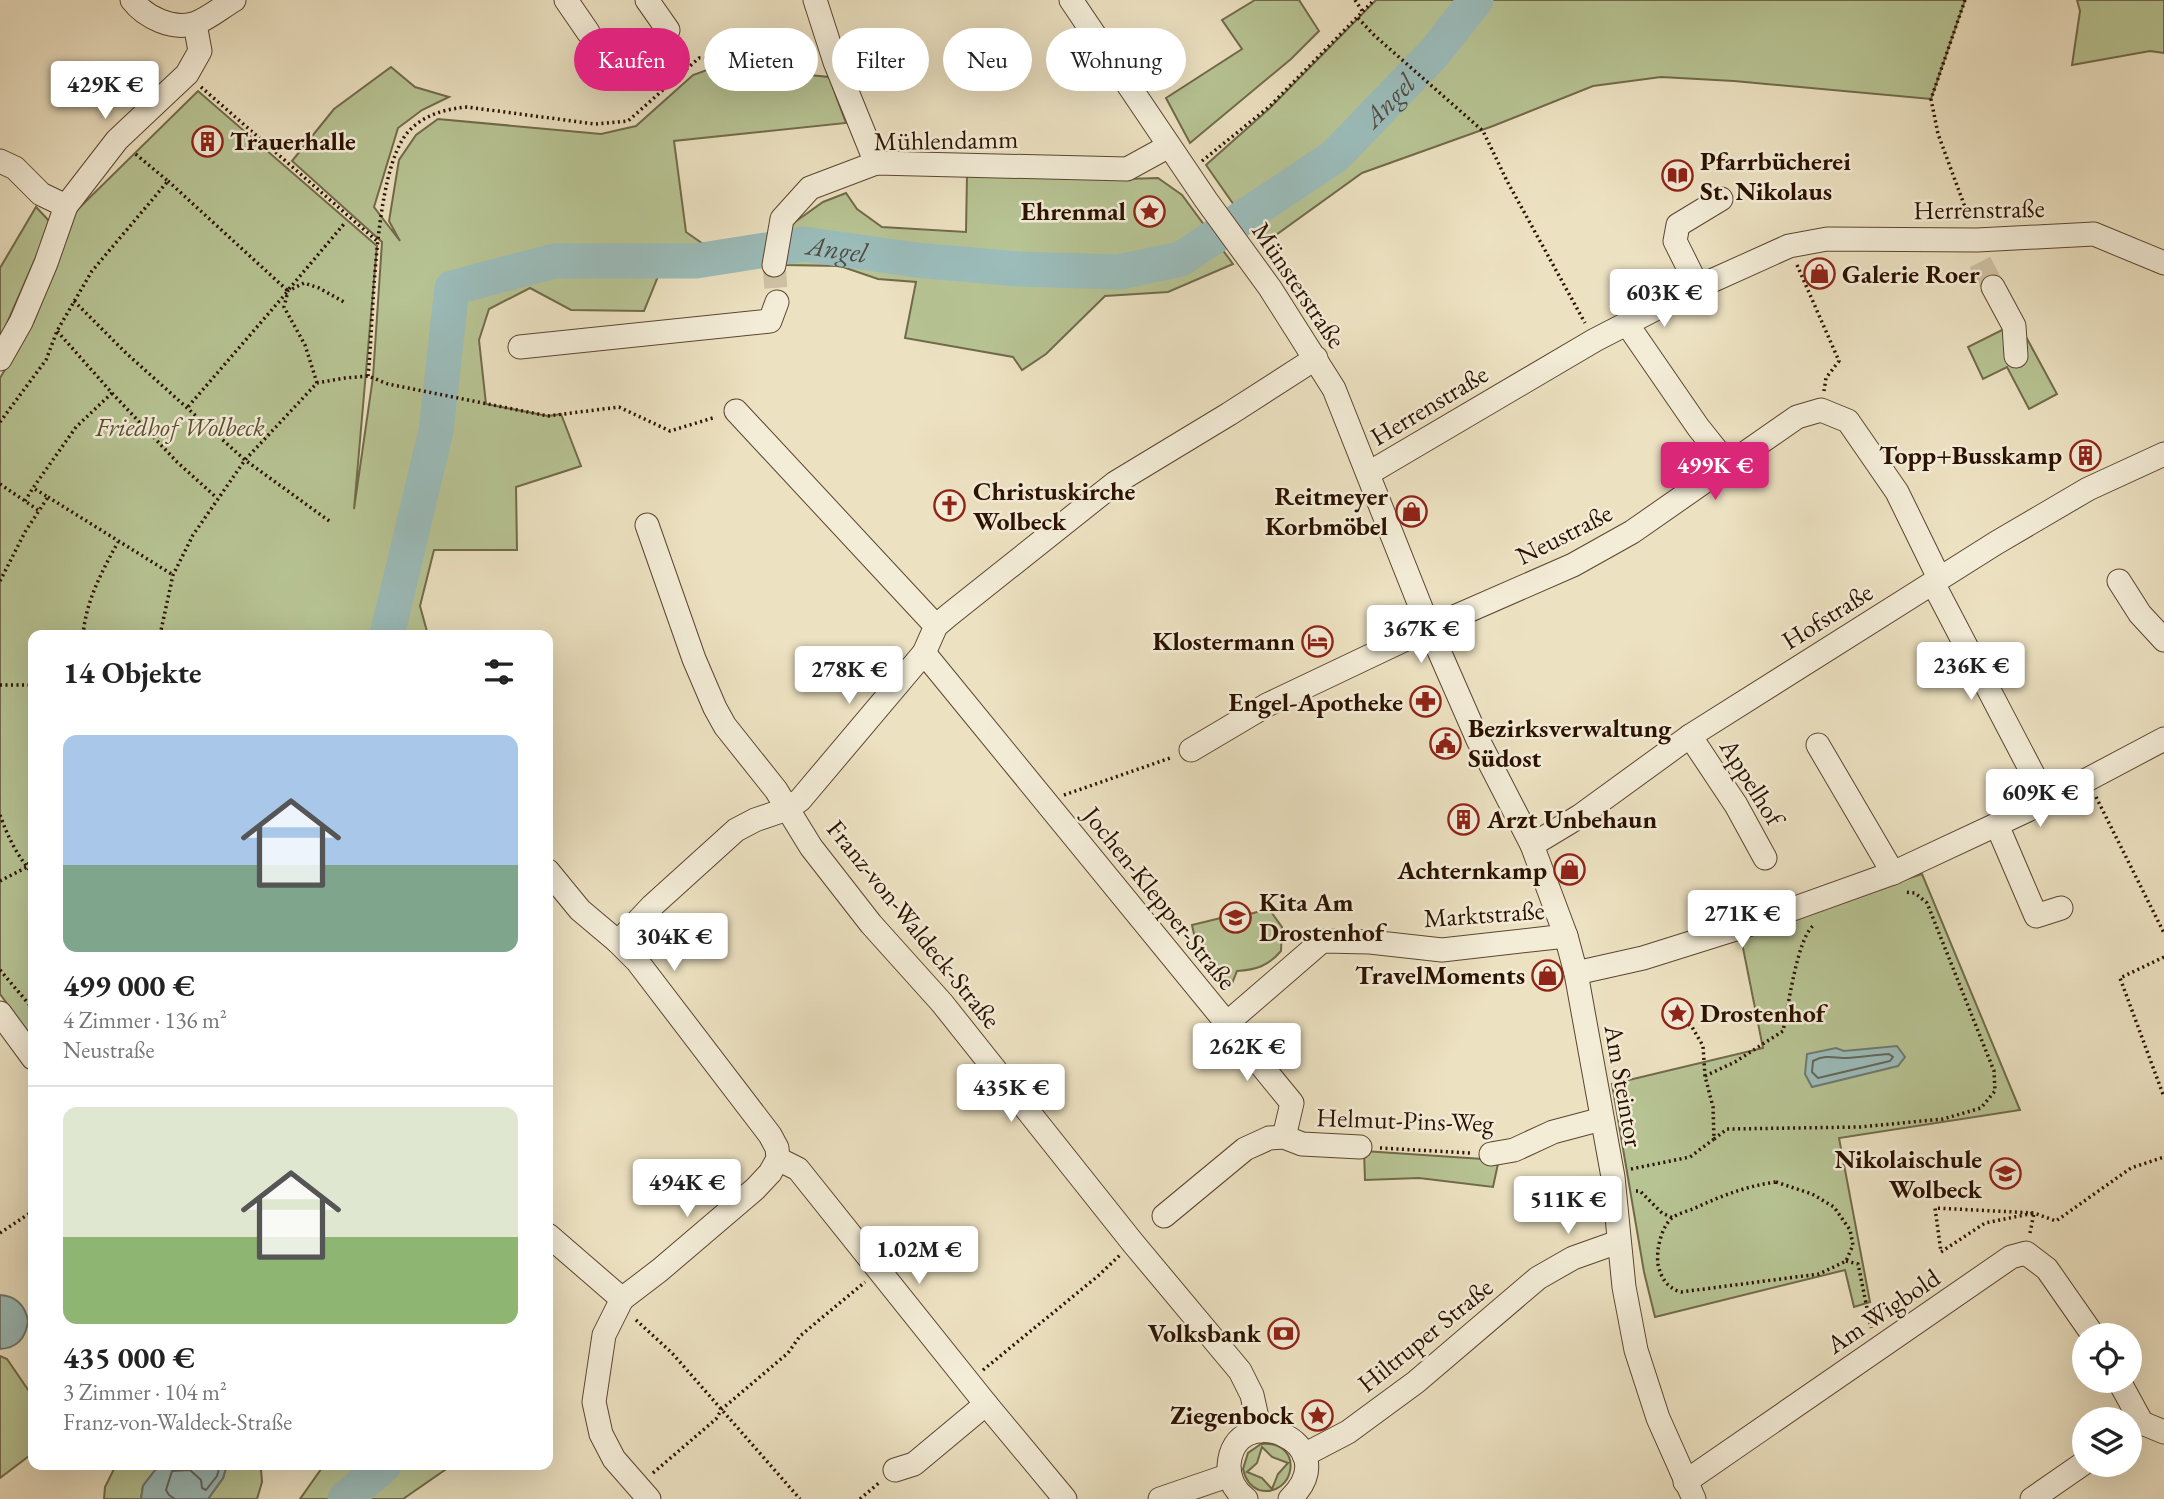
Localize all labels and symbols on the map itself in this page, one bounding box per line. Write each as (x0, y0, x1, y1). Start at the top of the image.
pin: 429K € (48, 61, 162, 121)
water label: Angel (1353, 65, 1423, 136)
street label: Mühlendamm (873, 122, 1019, 158)
building icon: Trauerhalle (190, 124, 224, 158)
place label: Trauerhalle (230, 124, 356, 158)
place label: Pfarrbücherei St. Nikolaus (1700, 144, 1851, 208)
library icon: Pfarrbücherei St. Nikolaus (1660, 159, 1694, 193)
street label: Herrenstraße (1913, 191, 2045, 227)
place label: Ehrenmal (1021, 194, 1126, 228)
place icon: Ehrenmal (1132, 194, 1166, 228)
street label: Münsterstraße (1244, 215, 1354, 355)
water label: Angel (802, 226, 871, 271)
shop icon: Galerie Roer (1802, 257, 1836, 291)
place label: Galerie Roer (1842, 257, 1980, 291)
pin: 603K € (1607, 270, 1721, 329)
street label: Herrenstraße (1364, 357, 1494, 453)
park label: Friedhof Wolbeck (94, 410, 265, 444)
place label: Topp+Busskamp (1879, 438, 2062, 472)
building icon: Topp+Busskamp (2068, 438, 2102, 472)
pin: 499K € (1658, 442, 1772, 502)
place label: Christuskirche Wolbeck (973, 474, 1136, 538)
place label: Reitmeyer Korbmöbel (1265, 479, 1388, 543)
church icon: Christuskirche Wolbeck (933, 489, 967, 523)
shop icon: Reitmeyer Korbmöbel (1394, 494, 1428, 528)
street label: Neustraße (1510, 495, 1618, 573)
street label: Hofstraße (1775, 575, 1879, 657)
pin: 367K € (1364, 606, 1478, 665)
place label: Klostermann (1153, 624, 1295, 658)
hotel icon: Klostermann (1301, 624, 1335, 658)
pin: 236K € (1914, 642, 2028, 702)
pin: 278K € (792, 646, 906, 706)
place label: Engel-Apotheke (1229, 685, 1403, 719)
pharmacy icon: Engel-Apotheke (1409, 685, 1443, 719)
place label: Bezirksverwaltung Südost (1468, 711, 1672, 775)
public building icon: Bezirksverwaltung Südost (1428, 726, 1462, 760)
street label: Appelhof (1712, 731, 1793, 834)
pin: 609K € (1983, 770, 2097, 829)
street label: Jochen-Klepper-Straße (1074, 798, 1244, 997)
building icon: Arzt Unbehaun (1447, 802, 1481, 836)
place label: Arzt Unbehaun (1486, 802, 1657, 836)
street label: Franz-von-Waldeck-Straße (819, 813, 1009, 1035)
place label: Achternkamp (1396, 853, 1547, 887)
shop icon: Achternkamp (1553, 853, 1587, 887)
place label: Kita Am Drostenhof (1259, 885, 1388, 949)
pin: 271K € (1685, 890, 1799, 950)
street label: Marktstraße (1422, 893, 1546, 935)
school or university icon: Kita Am Drostenhof (1219, 900, 1253, 934)
pin: 304K € (617, 914, 731, 973)
place label: TravelMoments (1355, 958, 1525, 992)
shop icon: TravelMoments (1531, 958, 1565, 992)
place icon: Drostenhof (1660, 996, 1694, 1030)
place label: Drostenhof (1700, 996, 1829, 1030)
street label: Am Steintor (1596, 1021, 1652, 1150)
pin: 262K € (1190, 1024, 1304, 1083)
pin: 435K € (954, 1064, 1068, 1124)
street label: Helmut-Pins-Weg (1316, 1100, 1495, 1140)
place label: Nikolaischule Wolbeck (1834, 1142, 1983, 1206)
school or university icon: Nikolaischule Wolbeck (1988, 1157, 2022, 1191)
pin: 494K € (630, 1160, 744, 1219)
pin: 511K € (1511, 1176, 1625, 1236)
pin: 1.02M € (854, 1226, 984, 1286)
street label: Am Wigbold (1819, 1260, 1947, 1362)
street label: Hiltruper Straße (1350, 1270, 1500, 1400)
place label: Volksbank (1148, 1316, 1262, 1350)
bank icon: Volksbank (1267, 1316, 1301, 1350)
place label: Ziegenbock (1170, 1398, 1295, 1432)
place icon: Ziegenbock (1300, 1398, 1334, 1432)

